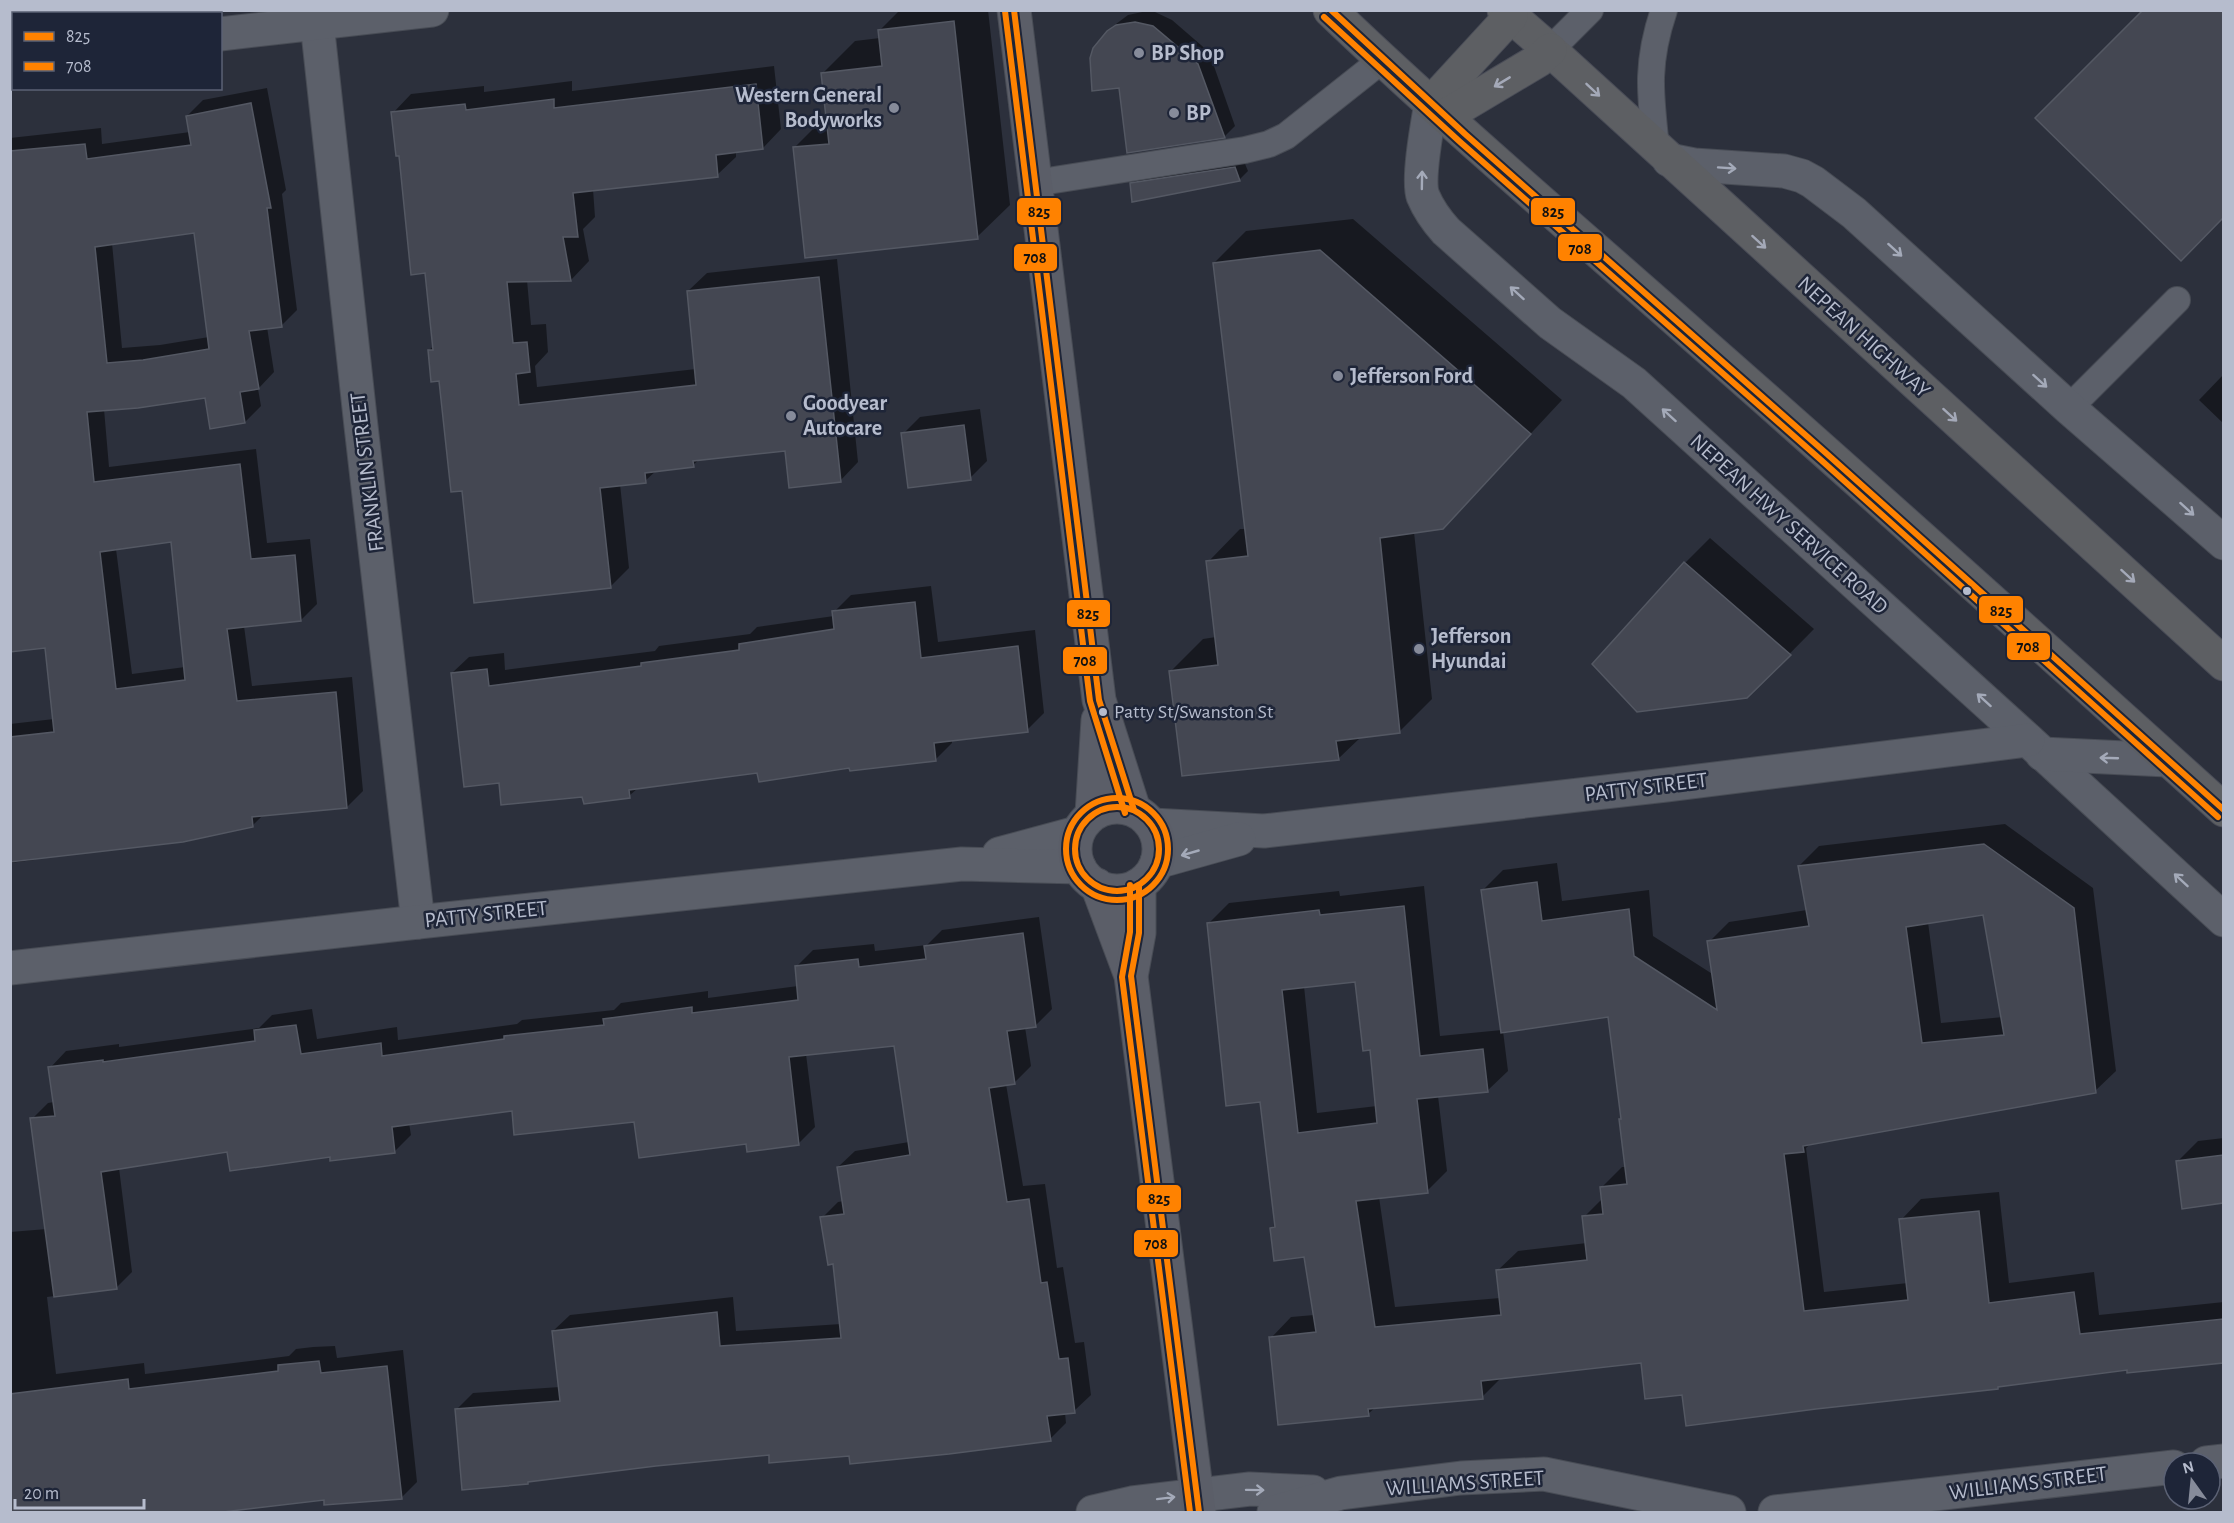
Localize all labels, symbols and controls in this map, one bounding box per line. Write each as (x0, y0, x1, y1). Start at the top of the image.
legend (12, 12, 222, 90)
text: 825 (66, 28, 90, 46)
place label: BP Shop (1151, 42, 1224, 64)
marker: BP Shop (1132, 46, 1146, 60)
text: 708 (66, 58, 92, 76)
one-way arrow (1494, 76, 1511, 88)
one-way arrow (1585, 83, 1600, 97)
place label: Western General Bodyworks (735, 84, 882, 132)
marker: Western General Bodyworks (887, 101, 901, 115)
place label: BP (1186, 102, 1211, 124)
marker: BP (1167, 106, 1181, 120)
one-way arrow (1717, 162, 1737, 173)
one-way arrow (1416, 170, 1428, 190)
line badge: 825 (1016, 197, 1062, 226)
line badge: 825 (1530, 197, 1576, 226)
text: 825 (1028, 204, 1050, 220)
text: 825 (1542, 204, 1564, 220)
line badge: 708 (1557, 233, 1603, 262)
one-way arrow (1752, 235, 1767, 249)
text: 708 (1568, 241, 1592, 257)
line badge: 708 (1013, 243, 1058, 272)
one-way arrow (1887, 243, 1902, 257)
text: 708 (1023, 250, 1047, 266)
street label: NEPEAN HIGHWAY (1793, 272, 1935, 402)
one-way arrow (1509, 286, 1524, 300)
place label: Jefferson Ford (1350, 365, 1473, 387)
marker: Jefferson Ford (1331, 369, 1345, 383)
one-way arrow (2032, 374, 2047, 388)
street label: FRANKLIN STREET (346, 391, 388, 553)
place label: Goodyear Autocare (803, 392, 888, 439)
one-way arrow (1661, 408, 1676, 422)
one-way arrow (1943, 408, 1958, 422)
marker: Goodyear Autocare (784, 409, 798, 423)
street label: NEPEAN HWY SERVICE ROAD (1686, 430, 1892, 618)
one-way arrow (2179, 502, 2194, 516)
one-way arrow (2120, 569, 2135, 583)
unlabelled marker (1961, 585, 1973, 597)
line badge: 825 (1978, 595, 2024, 624)
line badge: 825 (1066, 599, 1111, 628)
text: 825 (1990, 603, 2012, 619)
text: 825 (1077, 606, 1099, 622)
place label: Jefferson Hyundai (1431, 625, 1511, 673)
line badge: 708 (2006, 632, 2051, 661)
text: 708 (2016, 639, 2040, 655)
marker: Jefferson Hyundai (1412, 642, 1426, 656)
line badge: 708 (1062, 646, 1108, 675)
text: 708 (1073, 653, 1097, 669)
one-way arrow (1977, 693, 1992, 707)
place label: Patty St/Swanston St (1114, 702, 1274, 722)
marker: Patty St/Swanston St (1097, 706, 1109, 718)
one-way arrow (2099, 752, 2119, 763)
street label: PATTY STREET (1583, 769, 1709, 805)
one-way arrow (1181, 848, 1200, 859)
one-way arrow (2173, 873, 2188, 887)
street label: PATTY STREET (423, 897, 549, 931)
line badge: 825 (1136, 1184, 1182, 1213)
text: 825 (1148, 1191, 1170, 1207)
line badge: 708 (1133, 1229, 1179, 1258)
text: 708 (1144, 1236, 1168, 1252)
north arrow (2162, 1451, 2222, 1511)
text: N (2181, 1458, 2196, 1477)
street label: WILLIAMS STREET (1948, 1462, 2108, 1504)
street label: WILLIAMS STREET (1385, 1466, 1545, 1500)
scale bar (15, 1472, 144, 1510)
one-way arrow (1245, 1484, 1265, 1496)
text: 20 m (24, 1485, 59, 1503)
one-way arrow (1155, 1493, 1175, 1504)

